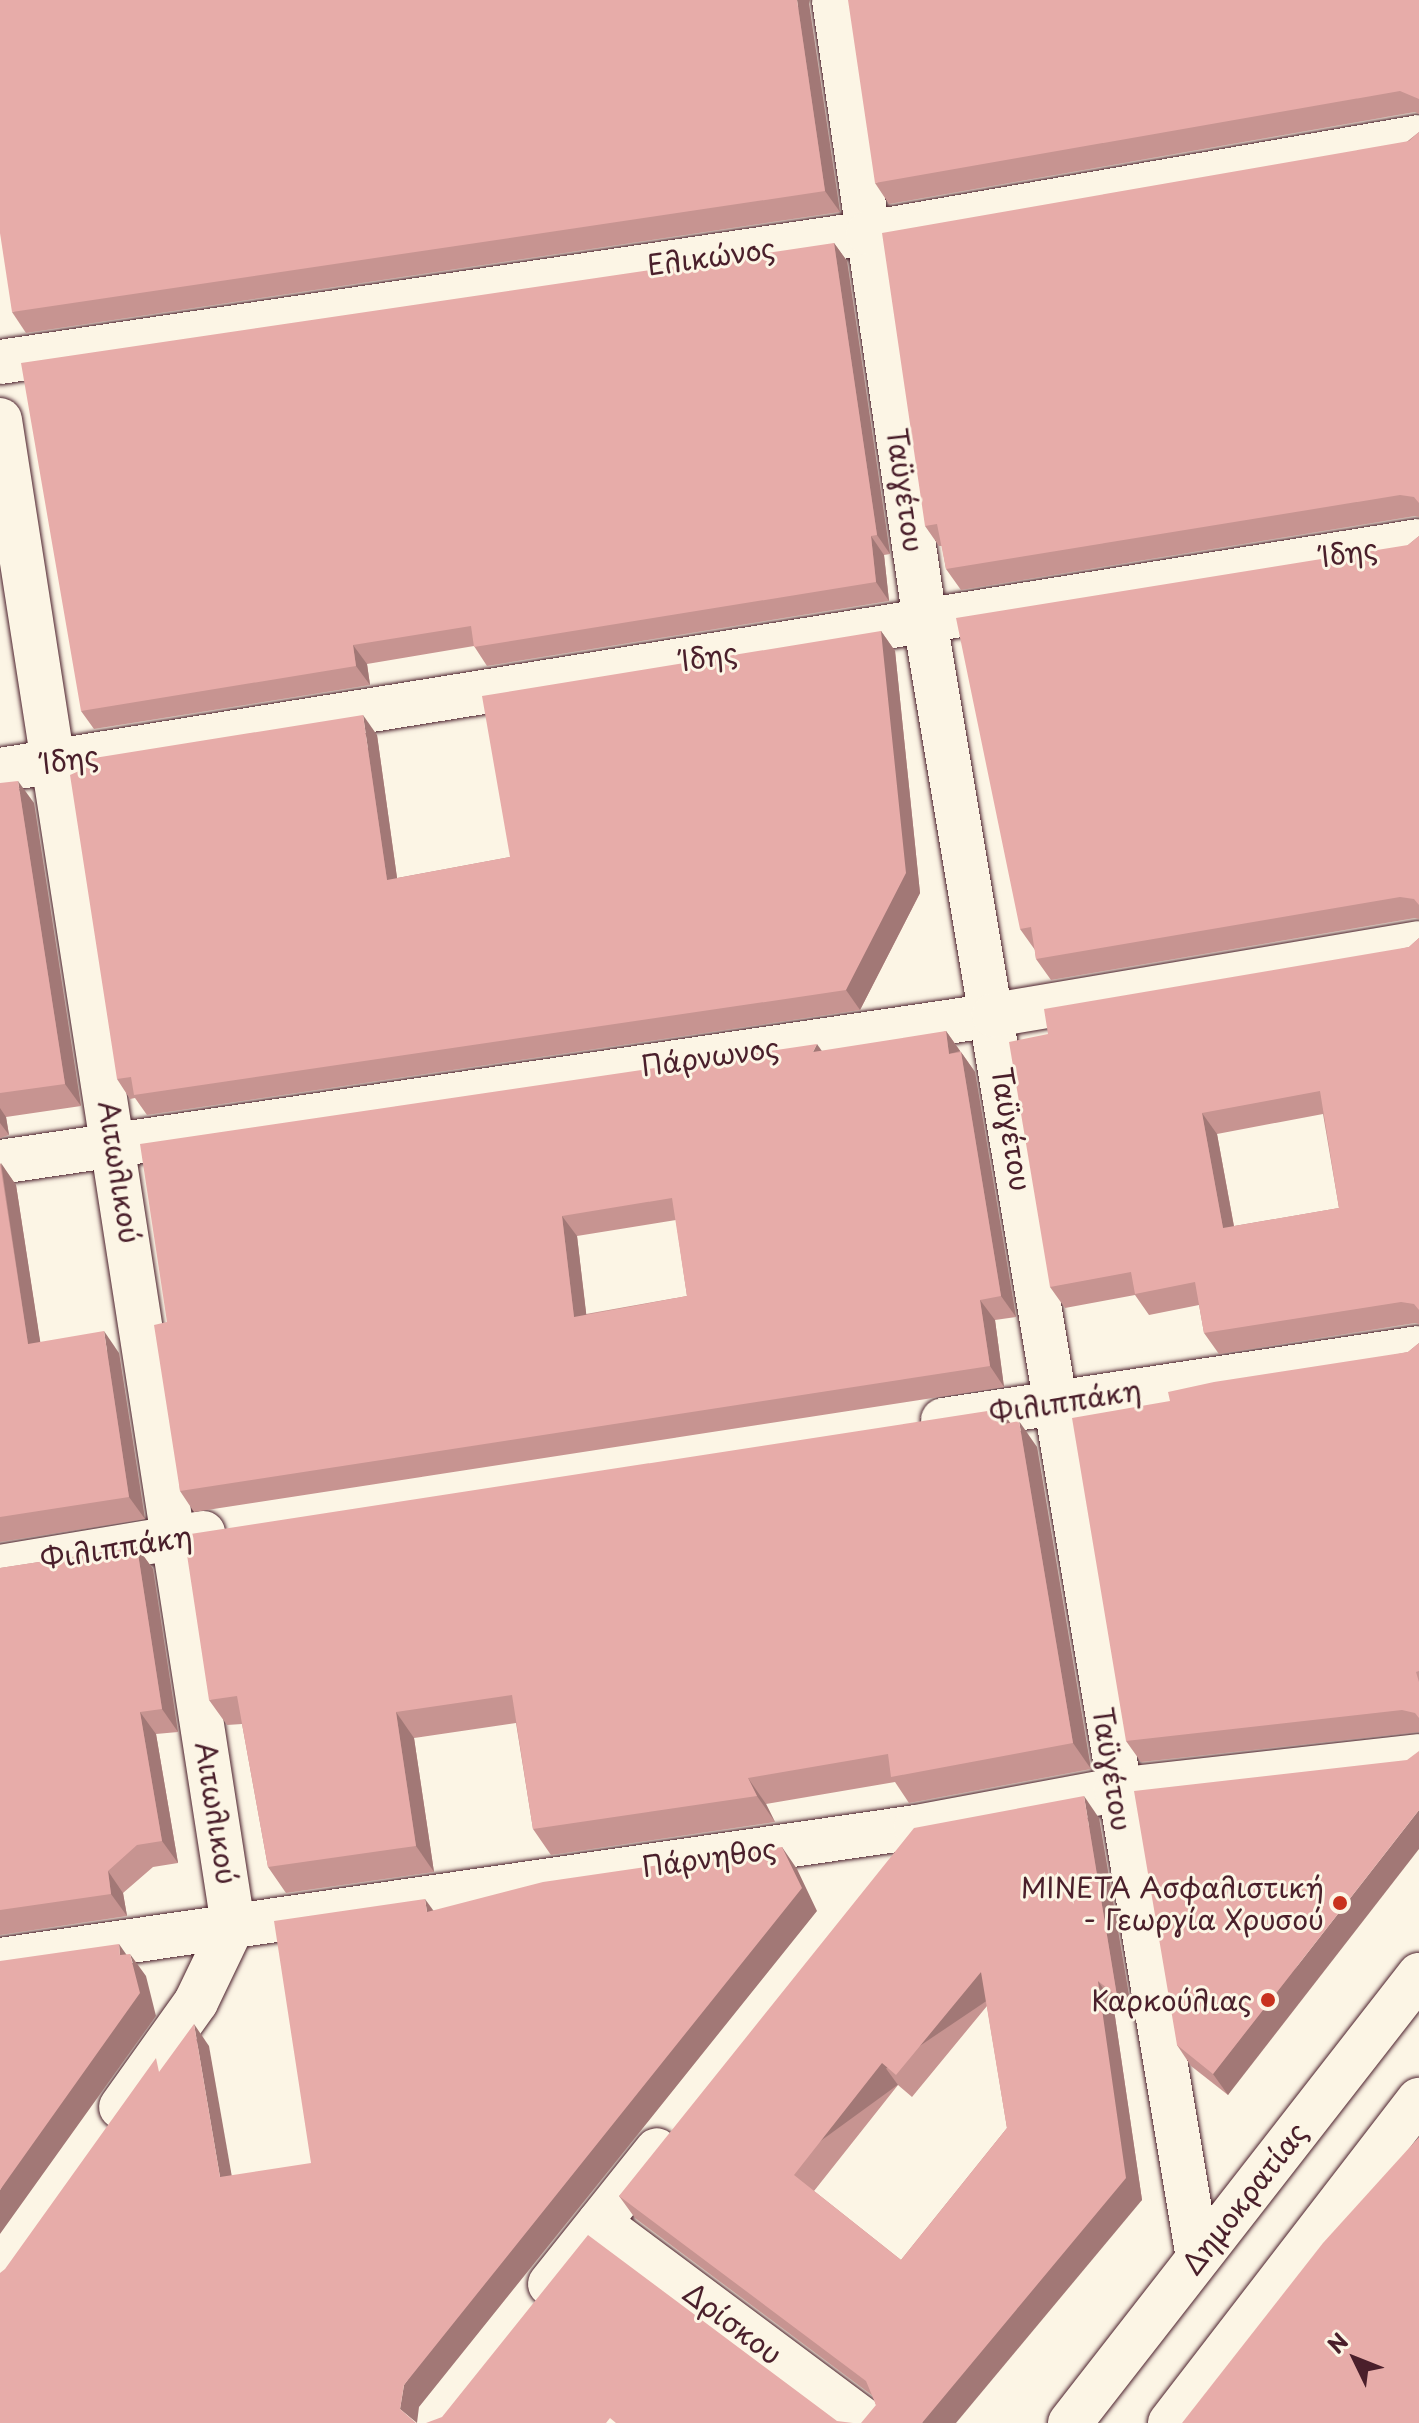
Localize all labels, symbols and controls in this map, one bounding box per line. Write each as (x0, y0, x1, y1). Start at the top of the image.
street label: Ελικώνος (645, 230, 777, 282)
street label: Ταϋγέτου (881, 426, 931, 554)
street label: Ίδης (1318, 531, 1380, 573)
street label: Ίδης (678, 635, 740, 677)
street label: Ίδης (39, 738, 101, 780)
street label: Πάρνωνος (639, 1030, 781, 1082)
street label: Ταϋγέτου (986, 1065, 1038, 1193)
street label: Αιτωλικού (92, 1098, 148, 1246)
street label: Φιλιππάκη (987, 1372, 1143, 1430)
street label: Φιλιππάκη (38, 1518, 194, 1576)
street label: Ταϋγέτου (1087, 1705, 1139, 1833)
street label: Αιτωλικού (189, 1739, 245, 1887)
street label: Πάρνηθος (640, 1831, 778, 1883)
place label: ΜΙΝΕΤΑ Ασφαλιστική - Γεωργία Χρυσού (1020, 1870, 1324, 1936)
marker: ΜΙΝΕΤΑ Ασφαλιστική - Γεωργία Χρυσού (1331, 1894, 1349, 1912)
place label: Καρκούλιας (1091, 1983, 1252, 2017)
marker: Καρκούλιας (1259, 1991, 1277, 2009)
street label: Δημοκρατίας (1174, 2115, 1314, 2281)
street label: Δρίσκου (677, 2275, 789, 2371)
north arrow (1315, 2319, 1395, 2399)
text: N (1319, 2325, 1355, 2360)

